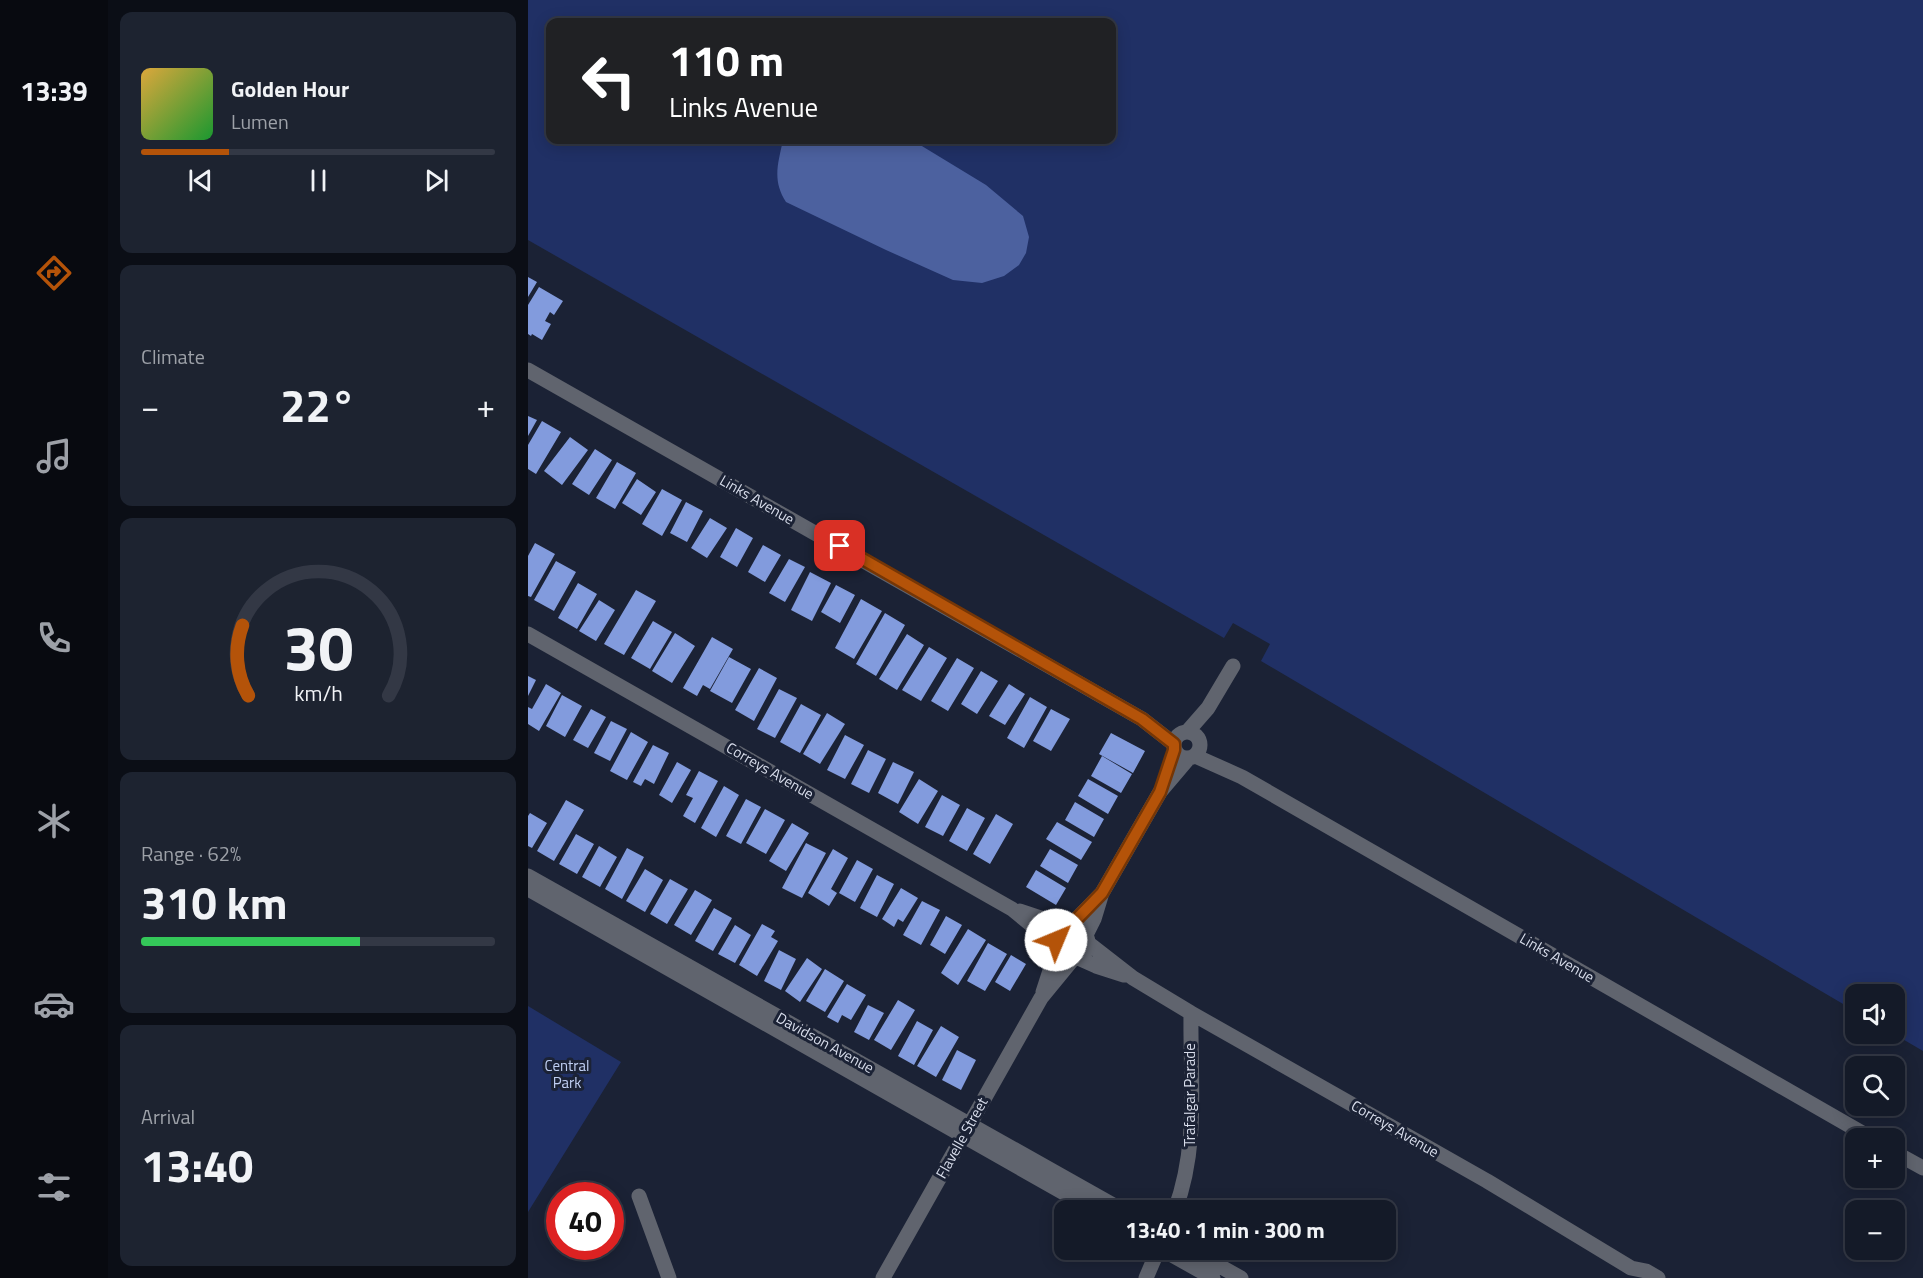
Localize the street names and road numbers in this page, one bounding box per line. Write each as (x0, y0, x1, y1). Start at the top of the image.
street label: Links Avenue (716, 469, 799, 530)
street label: Correys Avenue (722, 736, 818, 805)
street label: Links Avenue (1516, 927, 1599, 988)
street label: Davidson Avenue (772, 1006, 878, 1079)
street label: Trafalgar Parade (1178, 1043, 1201, 1147)
street label: Flavelle Street (930, 1092, 994, 1183)
street label: Correys Avenue (1347, 1094, 1443, 1163)

